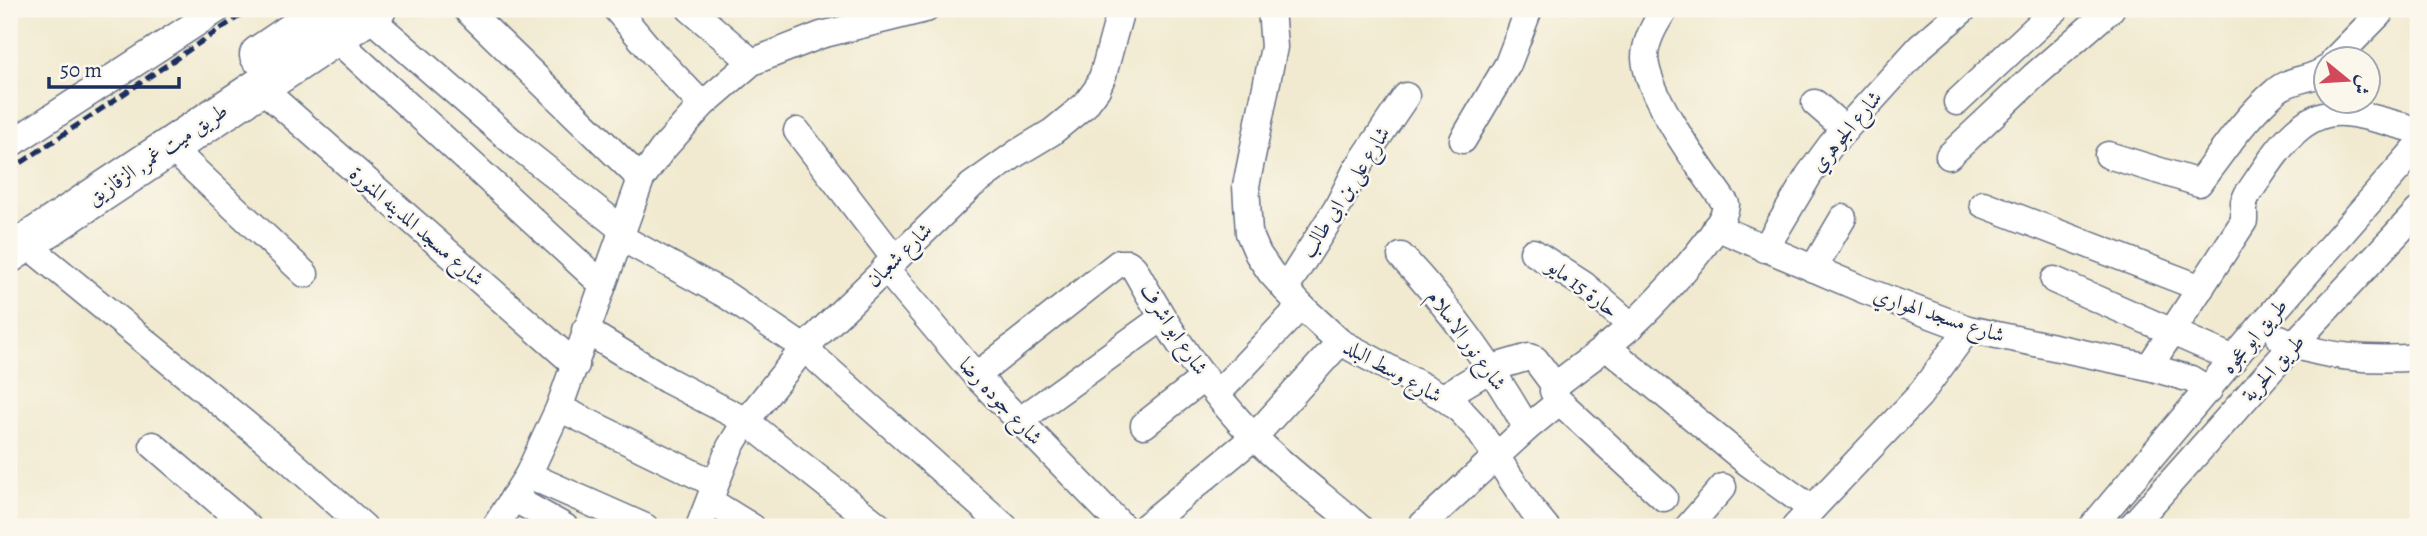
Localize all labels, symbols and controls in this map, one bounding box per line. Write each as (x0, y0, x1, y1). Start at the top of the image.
scale bar (49, 46, 178, 90)
north arrow (2312, 46, 2382, 116)
text: 50 m (60, 56, 102, 84)
text: ش (2347, 72, 2377, 98)
street label: شارع الجوهري (1804, 84, 1891, 180)
street label: طريق ميت غمر, الزقازيق (81, 96, 233, 212)
street label: شارع على بن ابى طالب (1293, 121, 1400, 265)
street label: شارع مسجد المدينه المنورة (341, 160, 490, 295)
street label: شارع شعبان (860, 216, 941, 296)
street label: حارة 15 مايو (1540, 251, 1624, 324)
street label: شارع ابو اشرف (1130, 278, 1215, 382)
street label: شارع مسجد الهواري (1869, 281, 2008, 353)
street label: شارع نور الاسلام (1418, 284, 1513, 398)
street label: طريق ابو عجوه (2214, 292, 2294, 380)
street label: طريق الحرية (2235, 328, 2311, 408)
street label: شارع وسط البلد (1337, 332, 1447, 413)
street label: شارع جوده رضا (950, 351, 1049, 454)

